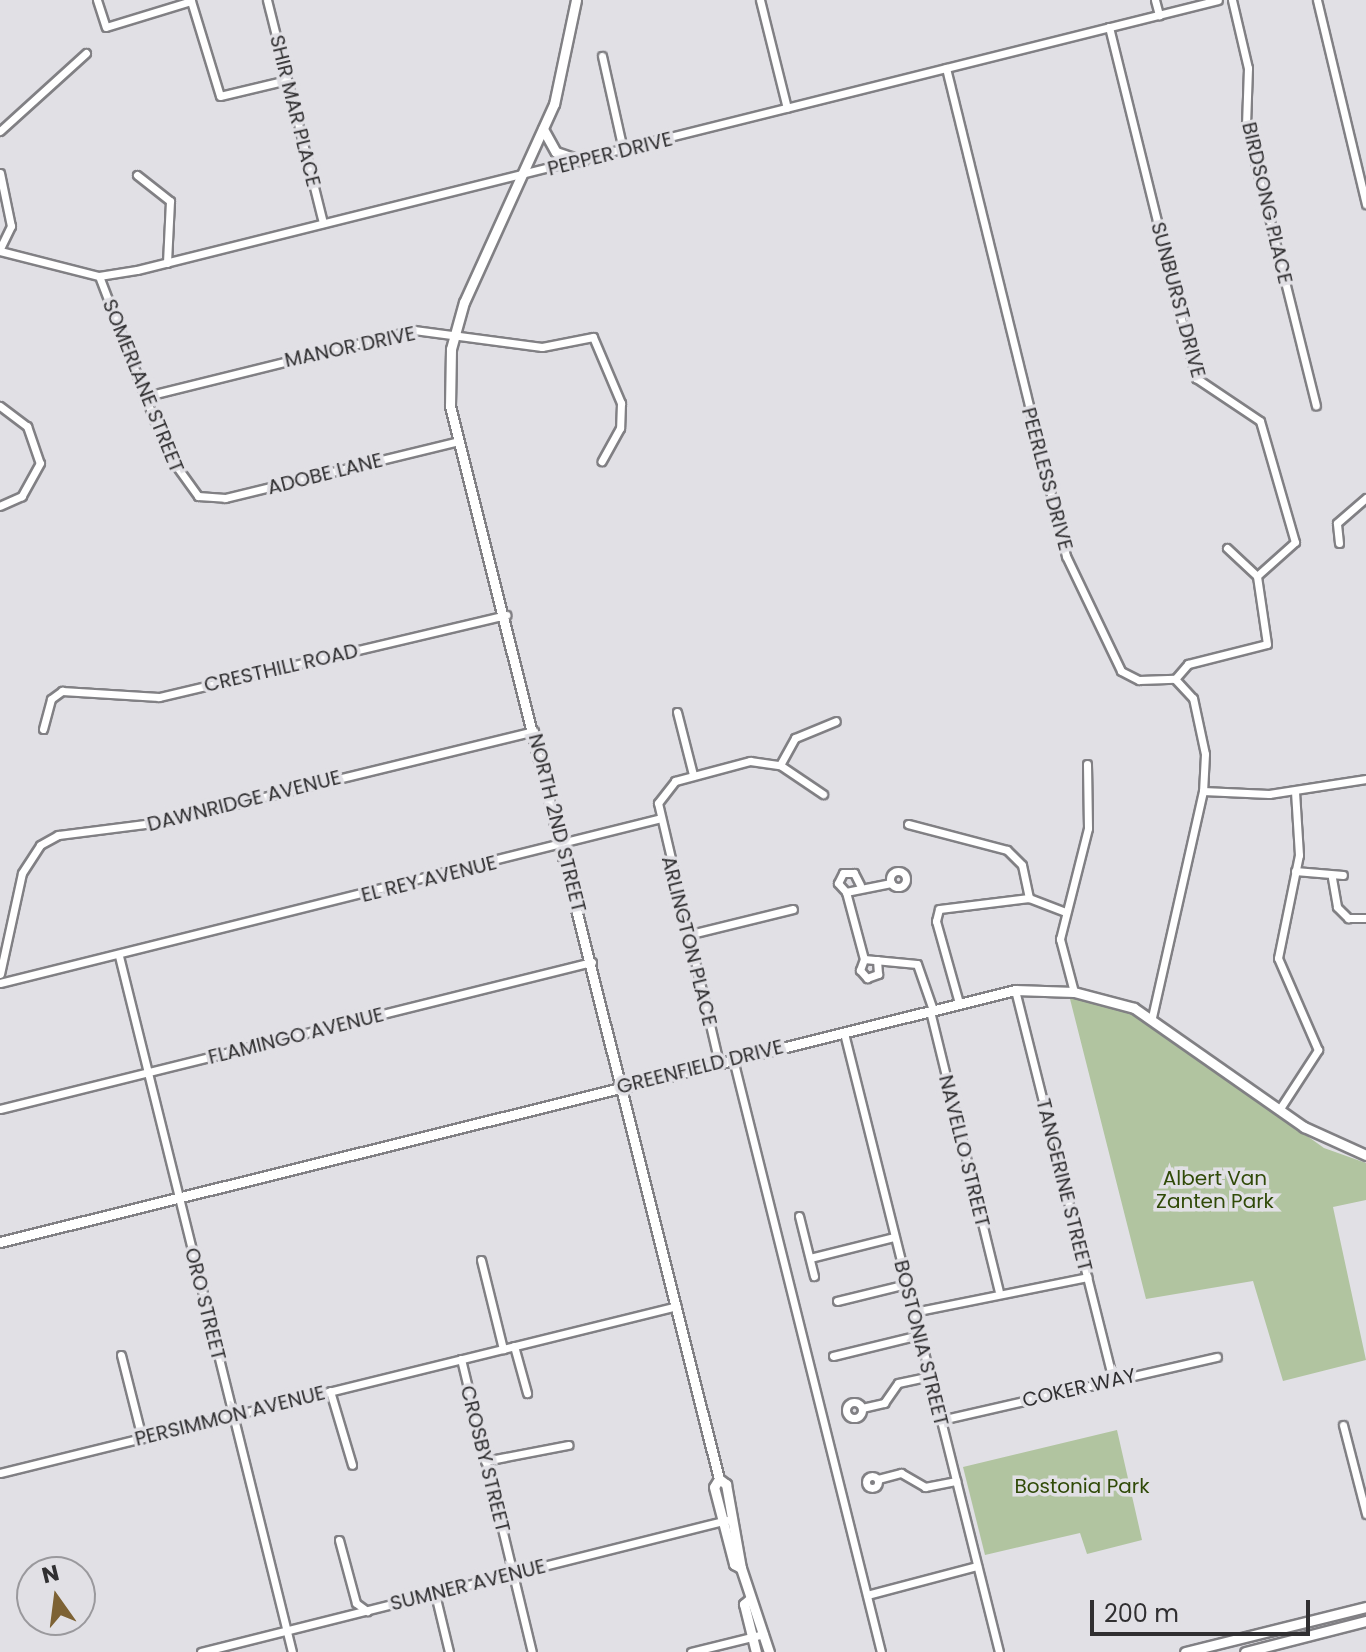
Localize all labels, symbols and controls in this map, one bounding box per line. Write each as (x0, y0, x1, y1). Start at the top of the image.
street label: SHIR MAR PLACE (265, 33, 325, 189)
street label: BIRDSONG PLACE (1237, 120, 1297, 286)
street label: PEPPER DRIVE (545, 127, 675, 181)
street label: SUNBURST DRIVE (1146, 220, 1210, 380)
street label: SOMERLANE STREET (97, 296, 189, 476)
street label: MANOR DRIVE (282, 321, 418, 373)
street label: PEERLESS DRIVE (1016, 405, 1078, 553)
street label: ADOBE LANE (265, 448, 385, 500)
street label: CRESTHILL ROAD (202, 639, 360, 697)
street label: NORTH 2ND STREET (523, 731, 591, 915)
street label: DAWNRIDGE AVENUE (145, 765, 343, 837)
street label: EL REY AVENUE (359, 851, 499, 907)
street label: ARLINGTON PLACE (656, 854, 722, 1028)
street label: FLAMINGO AVENUE (206, 1003, 386, 1069)
street label: GREENFIELD DRIVE (614, 1035, 786, 1099)
street label: NAVELLO STREET (934, 1073, 994, 1229)
street label: TANGERINE STREET (1031, 1096, 1097, 1274)
park label: Albert Van Zanten Park (1156, 1167, 1274, 1214)
street label: ORO STREET (179, 1245, 231, 1363)
street label: BOSTONIA STREET (889, 1258, 953, 1428)
street label: COKER WAY (1020, 1363, 1138, 1413)
street label: PERSIMMON AVENUE (132, 1381, 328, 1451)
street label: CROSBY STREET (455, 1383, 515, 1535)
park label: Bostonia Park (1014, 1474, 1150, 1498)
street label: SUMNER AVENUE (388, 1554, 548, 1616)
north arrow (16, 1556, 96, 1636)
text: N (39, 1557, 62, 1591)
scale bar (1094, 1584, 1314, 1634)
text: 200 m (1104, 1597, 1179, 1630)

